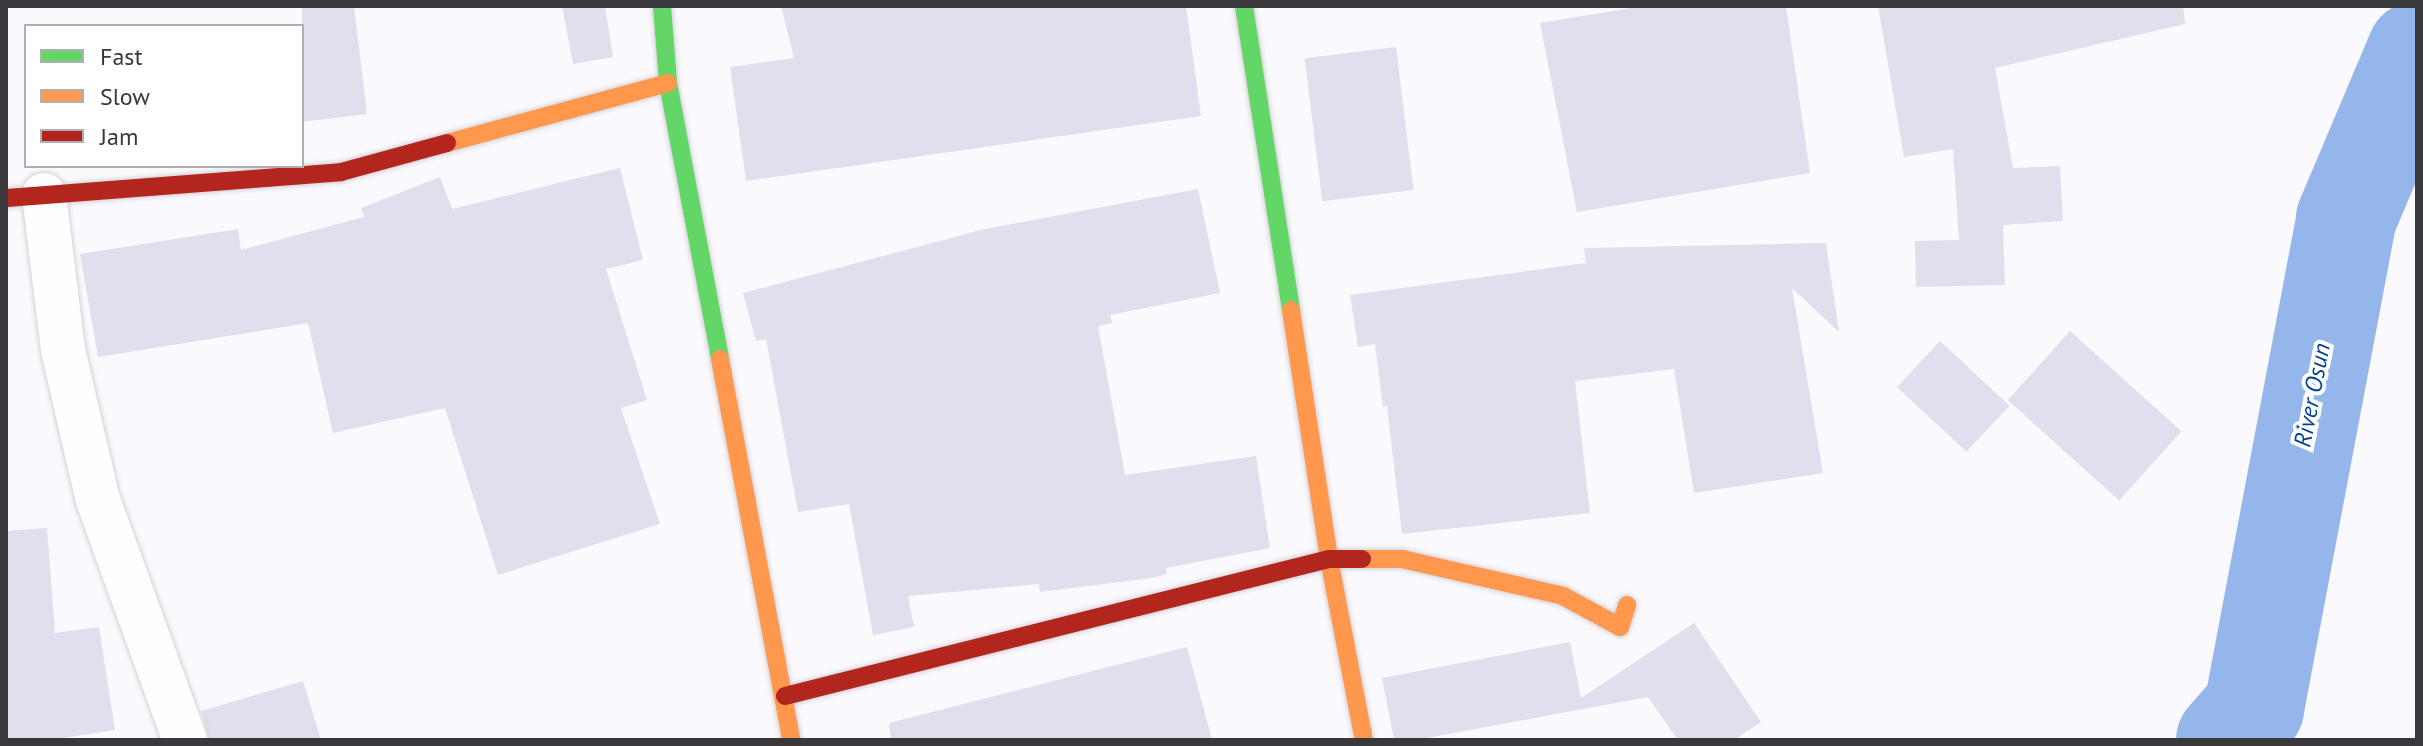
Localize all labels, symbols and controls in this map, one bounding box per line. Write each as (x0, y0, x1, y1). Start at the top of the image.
legend (24, 24, 304, 168)
text: Fast (100, 41, 143, 72)
text: Slow (100, 81, 150, 112)
text: Jam (100, 121, 138, 152)
water label: River Osun (2288, 341, 2336, 449)

